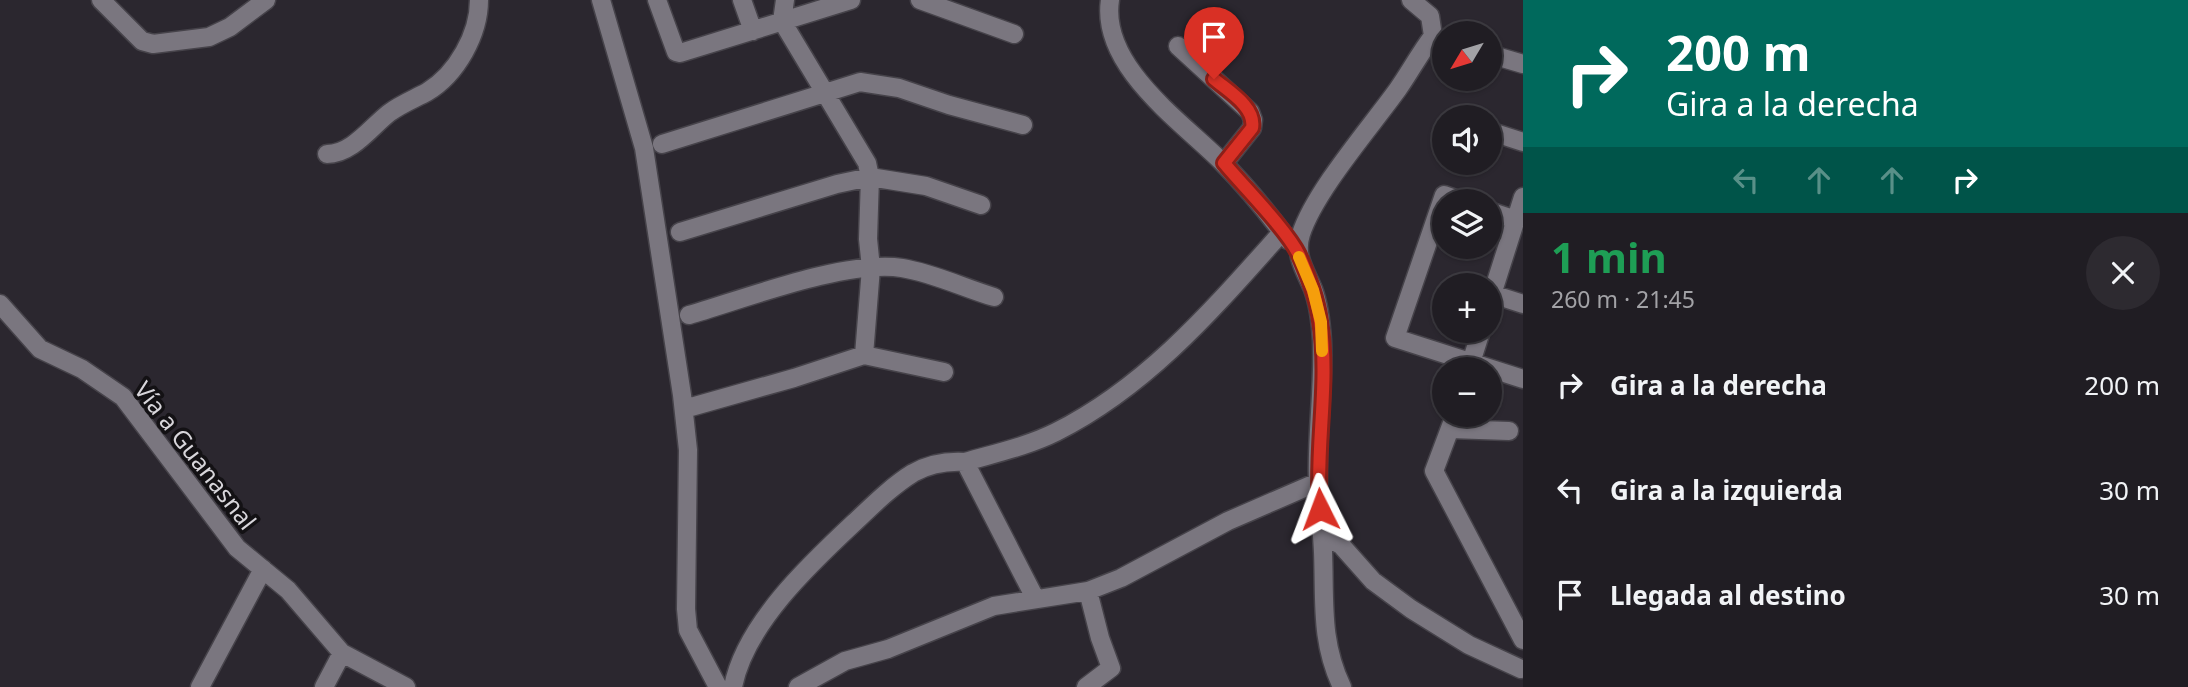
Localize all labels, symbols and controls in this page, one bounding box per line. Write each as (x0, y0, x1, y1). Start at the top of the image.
pin (1184, 7, 1244, 79)
icon: arrive (1195, 18, 1233, 56)
text: 200 m (1666, 19, 1811, 85)
north arrow (1432, 21, 1502, 91)
map controls (1432, 21, 1502, 427)
icon: right (1551, 28, 1642, 119)
text: Gira a la derecha (1666, 82, 1919, 125)
button: sound (1432, 105, 1502, 175)
icon: left (1727, 161, 1765, 199)
icon: ahead (1800, 161, 1838, 199)
icon: ahead (1873, 161, 1911, 199)
icon: right (1946, 161, 1984, 199)
button: layers (1432, 189, 1502, 259)
text: 1 min (1551, 228, 1667, 285)
button: close (2086, 236, 2160, 310)
button: + (1432, 273, 1502, 343)
text: 260 m · 21:45 (1551, 283, 1695, 315)
button: − (1432, 357, 1502, 427)
icon: right (1551, 366, 1589, 404)
text: Gira a la derecha (1610, 367, 1827, 403)
text: 200 m (2084, 367, 2160, 403)
street label: Vía a Guanasnal (128, 374, 264, 536)
icon: left (1551, 471, 1589, 509)
position arrow (1283, 472, 1357, 546)
text: Gira a la izquierda (1610, 472, 1843, 508)
text: 30 m (2099, 472, 2160, 508)
icon: arrive (1551, 576, 1589, 614)
text: Llegada al destino (1610, 577, 1846, 613)
text: 30 m (2099, 577, 2160, 613)

